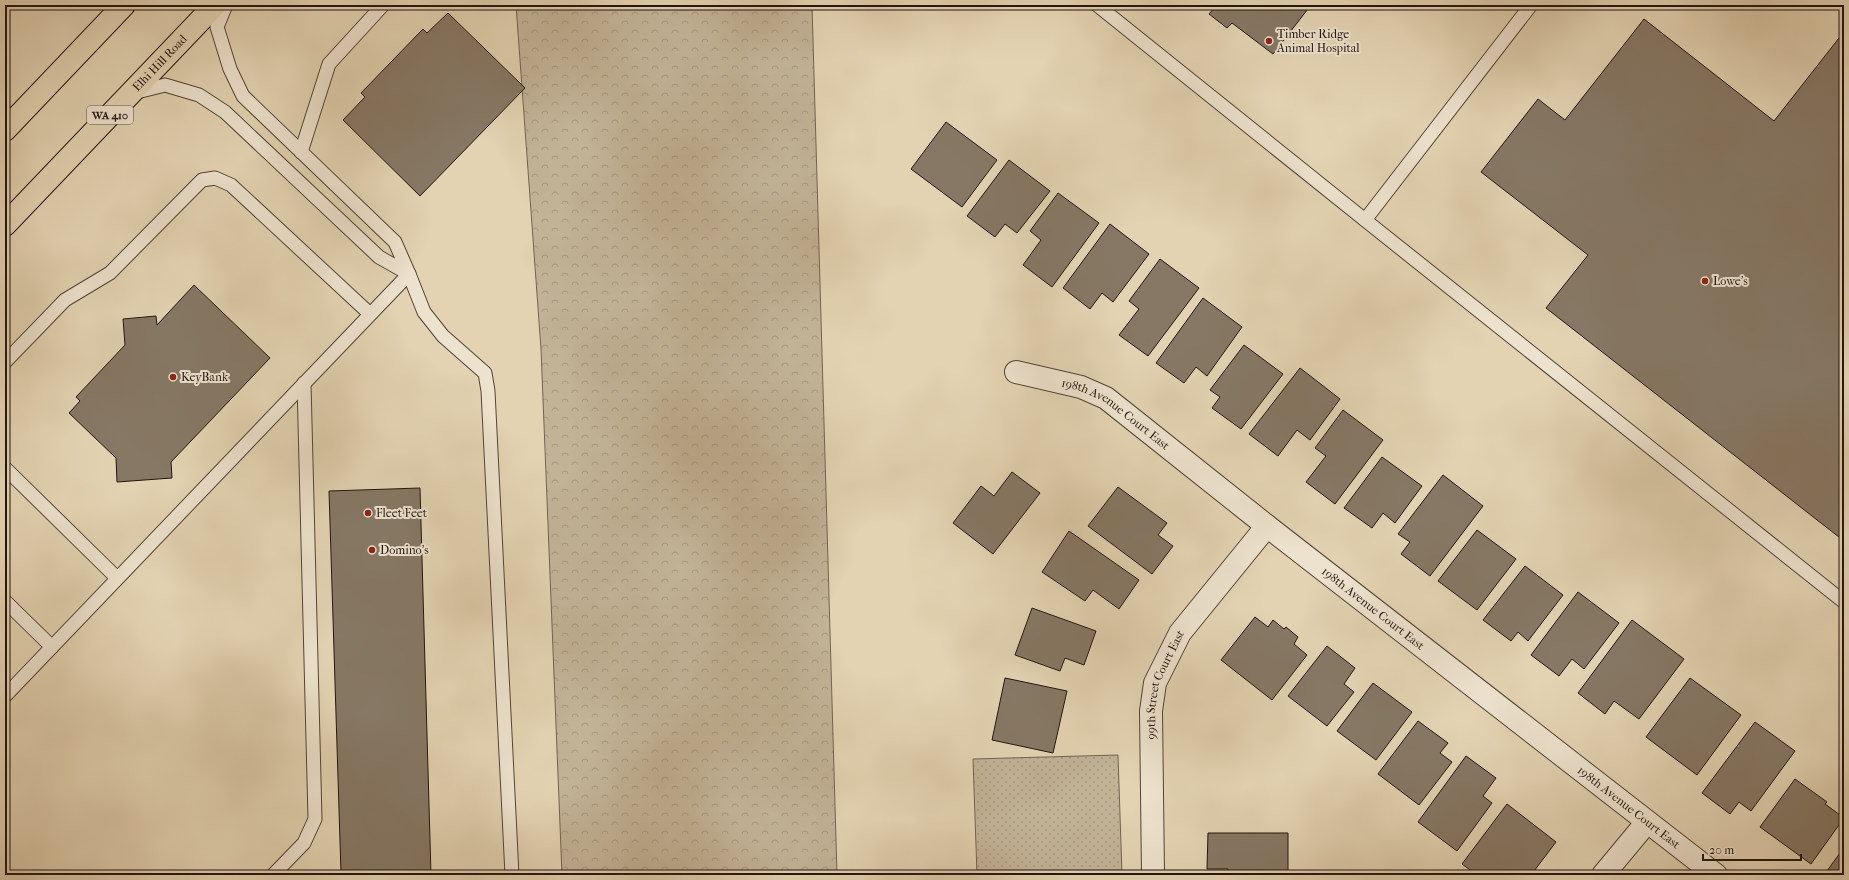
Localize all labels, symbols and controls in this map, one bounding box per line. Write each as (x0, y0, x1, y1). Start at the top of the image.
place label: Timber Ridge Animal Hospital (1276, 27, 1360, 55)
street label: Elhi Hill Road (130, 32, 190, 94)
marker: Timber Ridge Animal Hospital (1264, 36, 1274, 46)
road number: WA 410 (87, 106, 133, 124)
place label: Lowe's (1713, 274, 1748, 288)
marker: Lowe's (1700, 276, 1710, 286)
place label: KeyBank (181, 370, 229, 384)
marker: KeyBank (168, 372, 178, 382)
street label: 198th Avenue Court East (1060, 376, 1173, 453)
place label: Fleet Feet (376, 506, 428, 520)
marker: Fleet Feet (363, 508, 373, 518)
place label: Domino's (380, 543, 429, 557)
marker: Domino's (367, 545, 377, 555)
street label: 198th Avenue Court East (1319, 564, 1428, 653)
street label: 99th Street Court East (1144, 626, 1187, 740)
street label: 198th Avenue Court East (1575, 763, 1683, 852)
scale bar (1703, 836, 1801, 862)
text: 20 m (1709, 843, 1734, 857)

